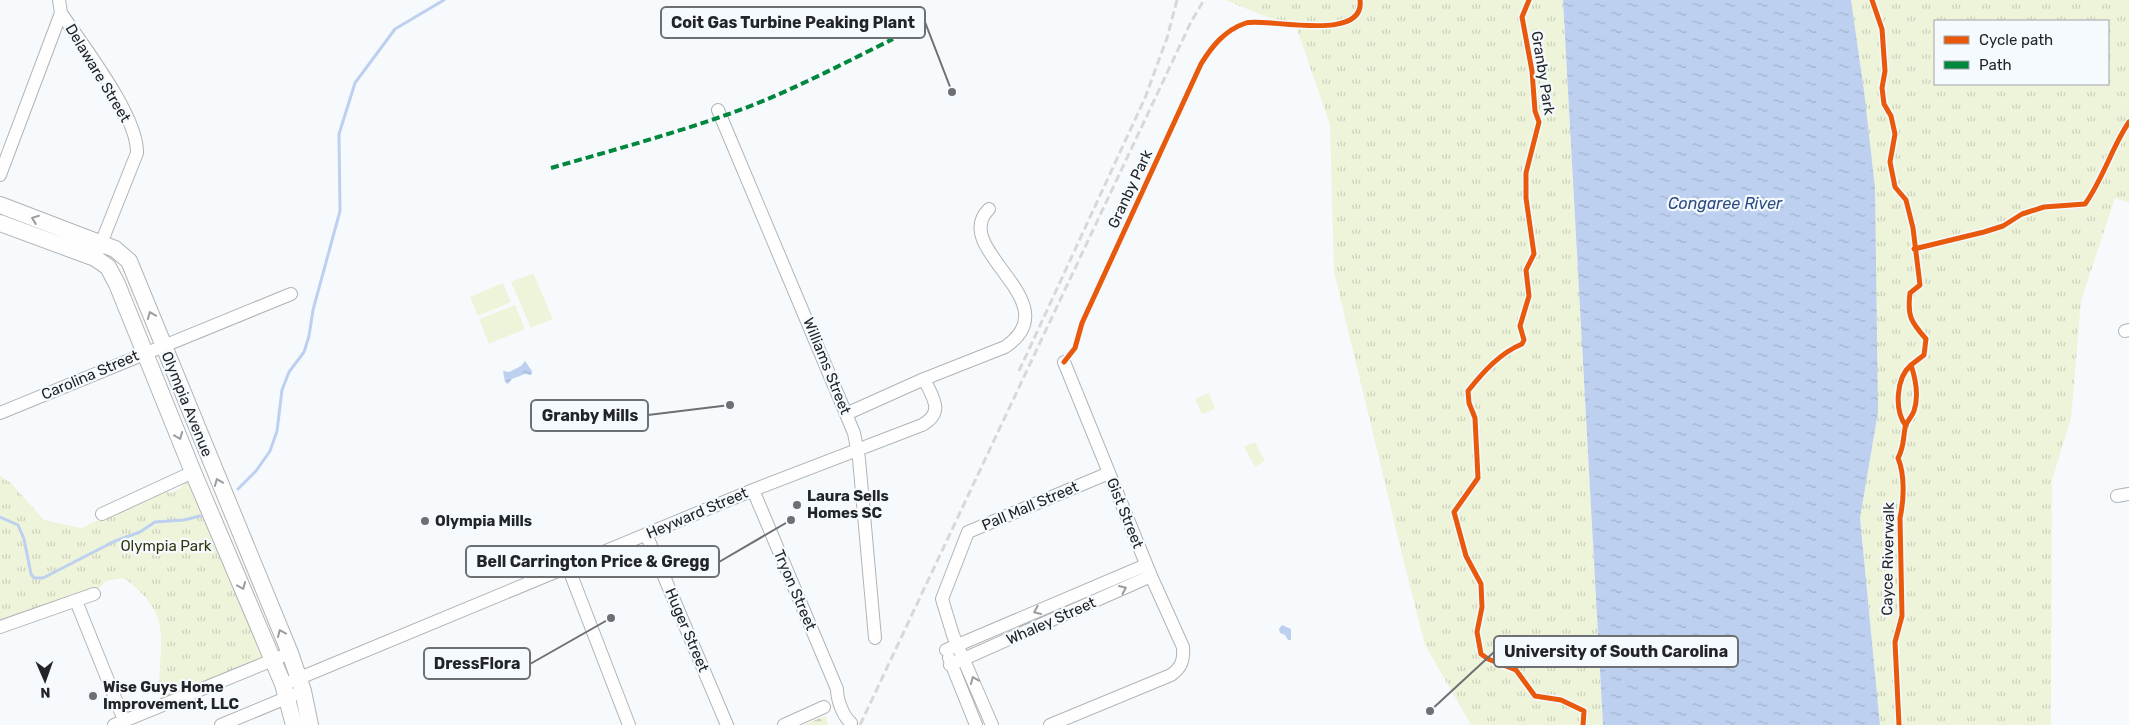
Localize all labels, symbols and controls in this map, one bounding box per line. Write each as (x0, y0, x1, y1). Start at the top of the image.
callout: Coit Gas Turbine Peaking Plant (661, 7, 925, 38)
text: Coit Gas Turbine Peaking Plant (671, 13, 915, 32)
street label: Delaware Street (62, 20, 135, 126)
legend (1934, 20, 2109, 85)
street label: Granby Park (1527, 30, 1559, 116)
text: Cycle path (1979, 31, 2053, 49)
text: Path (1979, 56, 2012, 74)
street label: Granby Park (1104, 147, 1156, 231)
water label: Congaree River (1668, 194, 1783, 213)
one-way arrow (32, 215, 40, 225)
one-way arrow (147, 312, 157, 320)
street label: Williams Street (799, 315, 855, 417)
street label: Carolina Street (39, 346, 142, 404)
street label: Olympia Avenue (158, 349, 216, 459)
callout: Granby Mills (531, 400, 648, 431)
text: Granby Mills (542, 406, 638, 425)
one-way arrow (173, 432, 183, 440)
street label: Gist Street (1103, 475, 1147, 551)
street label: Pall Mall Street (979, 477, 1081, 534)
one-way arrow (214, 479, 224, 487)
street label: Heyward Street (643, 483, 751, 543)
place label: Laura Sells Homes SC (807, 487, 889, 522)
marker: Laura Sells Homes SC (791, 499, 803, 511)
street label: Cayce Riverwalk (1878, 502, 1898, 616)
place label: Olympia Mills (435, 512, 532, 530)
marker: Olympia Mills (419, 515, 431, 527)
park label: Olympia Park (120, 537, 212, 555)
callout: Bell Carrington Price & Gregg (466, 546, 719, 577)
street label: Tryon Street (770, 547, 820, 633)
text: Bell Carrington Price & Gregg (476, 552, 710, 571)
one-way arrow (236, 581, 247, 590)
one-way arrow (1118, 584, 1127, 595)
street label: Huger Street (661, 585, 713, 675)
street label: Whaley Street (1003, 593, 1099, 649)
one-way arrow (1033, 605, 1042, 615)
one-way arrow (277, 629, 288, 638)
callout: University of South Carolina (1494, 636, 1738, 667)
text: University of South Carolina (1504, 642, 1728, 661)
callout: DressFlora (424, 648, 530, 679)
text: DressFlora (434, 654, 520, 673)
north arrow (20, 655, 70, 705)
one-way arrow (969, 676, 980, 685)
place label: Wise Guys Home Improvement, LLC (103, 678, 240, 713)
text: N (40, 684, 51, 701)
marker: Wise Guys Home Improvement, LLC (87, 690, 99, 702)

